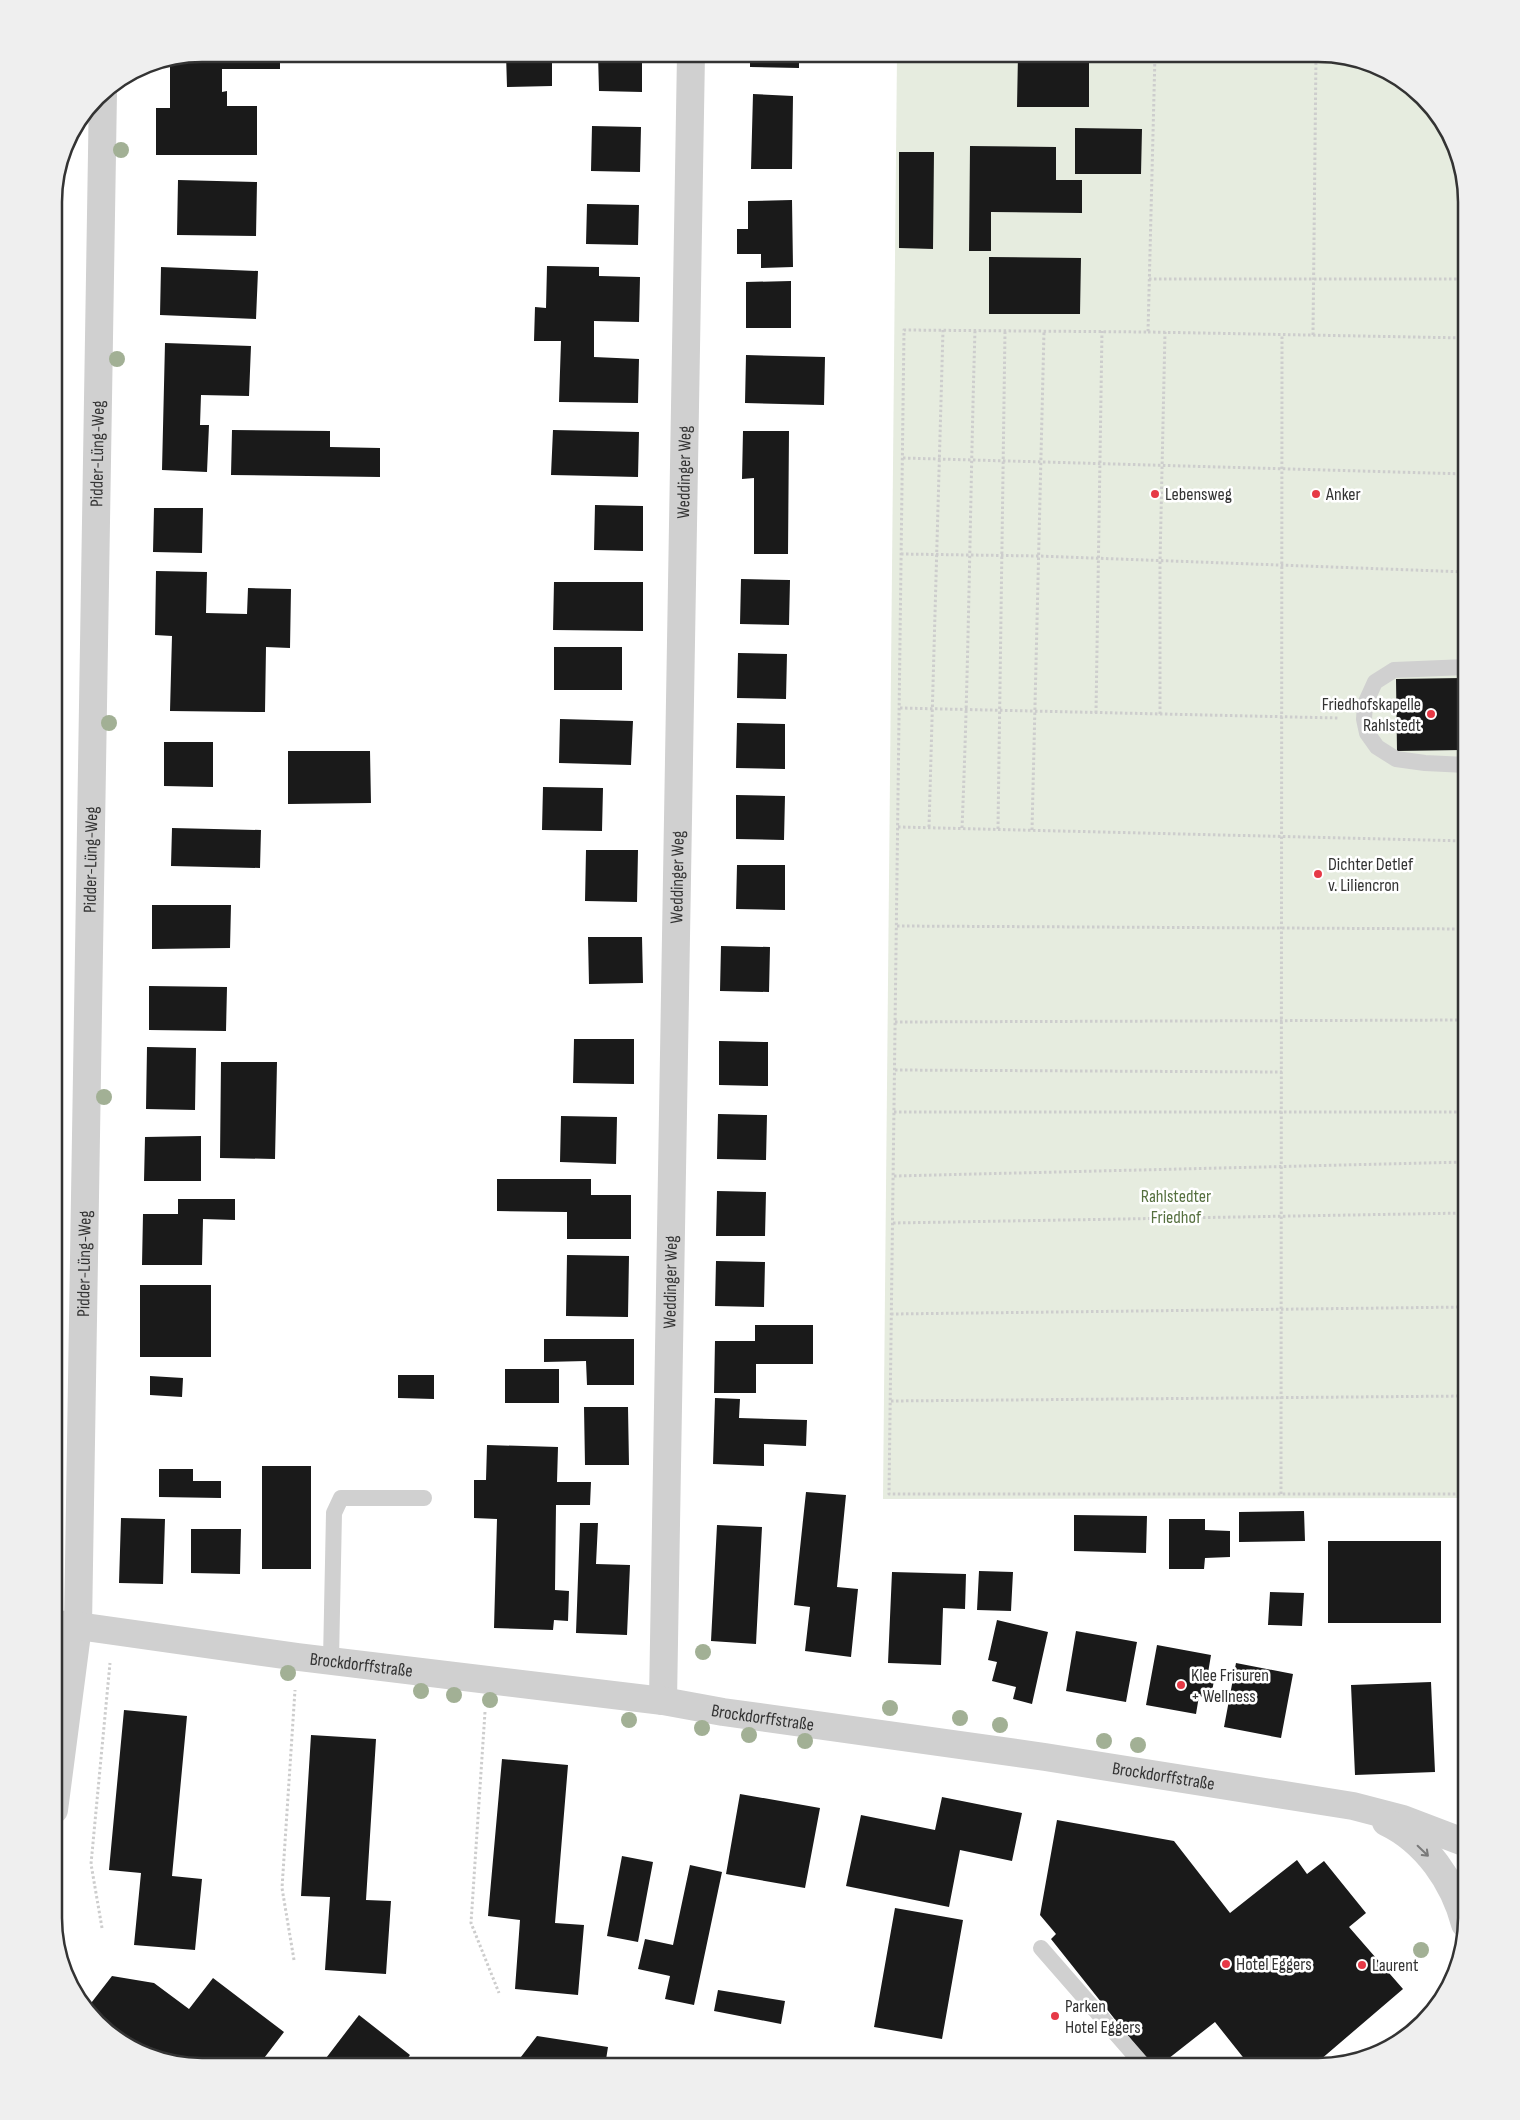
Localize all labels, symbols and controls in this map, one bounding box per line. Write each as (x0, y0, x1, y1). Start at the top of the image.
street label: Pidder-Lüng-Weg (86, 400, 108, 507)
street label: Weddinger Weg (673, 425, 695, 519)
place label: Lebensweg (1165, 484, 1232, 505)
place label: Anker (1325, 484, 1361, 505)
marker: Lebensweg (1149, 488, 1161, 500)
marker: Anker (1310, 488, 1322, 500)
place label: Friedhofskapelle Rahlstedt (1322, 694, 1422, 736)
marker: Friedhofskapelle Rahlstedt (1425, 708, 1437, 720)
street label: Pidder-Lüng-Weg (79, 806, 102, 913)
street label: Weddinger Weg (666, 830, 688, 924)
place label: Dichter Detlef v. Liliencron (1328, 854, 1414, 896)
marker: Dichter Detlef v. Liliencron (1312, 868, 1324, 880)
park label: Rahlstedter Friedhof (1141, 1186, 1211, 1228)
street label: Pidder-Lüng-Weg (73, 1210, 95, 1317)
street label: Weddinger Weg (659, 1235, 681, 1329)
street label: Brockdorffstraße (309, 1648, 414, 1681)
place label: Klee Frisuren + Wellness (1191, 1665, 1269, 1707)
marker: Klee Frisuren + Wellness (1175, 1679, 1187, 1691)
street label: Brockdorffstraße (710, 1700, 815, 1735)
street label: Brockdorffstraße (1111, 1757, 1216, 1794)
one-way arrow (1417, 1845, 1430, 1857)
place label: Hotel Eggers (1236, 1954, 1312, 1975)
place label: Laurent (1372, 1955, 1419, 1976)
marker: Hotel Eggers (1220, 1958, 1232, 1970)
marker: Laurent (1356, 1959, 1368, 1971)
place label: Parken Hotel Eggers (1065, 1996, 1141, 2038)
marker: Parken Hotel Eggers (1049, 2010, 1061, 2022)

